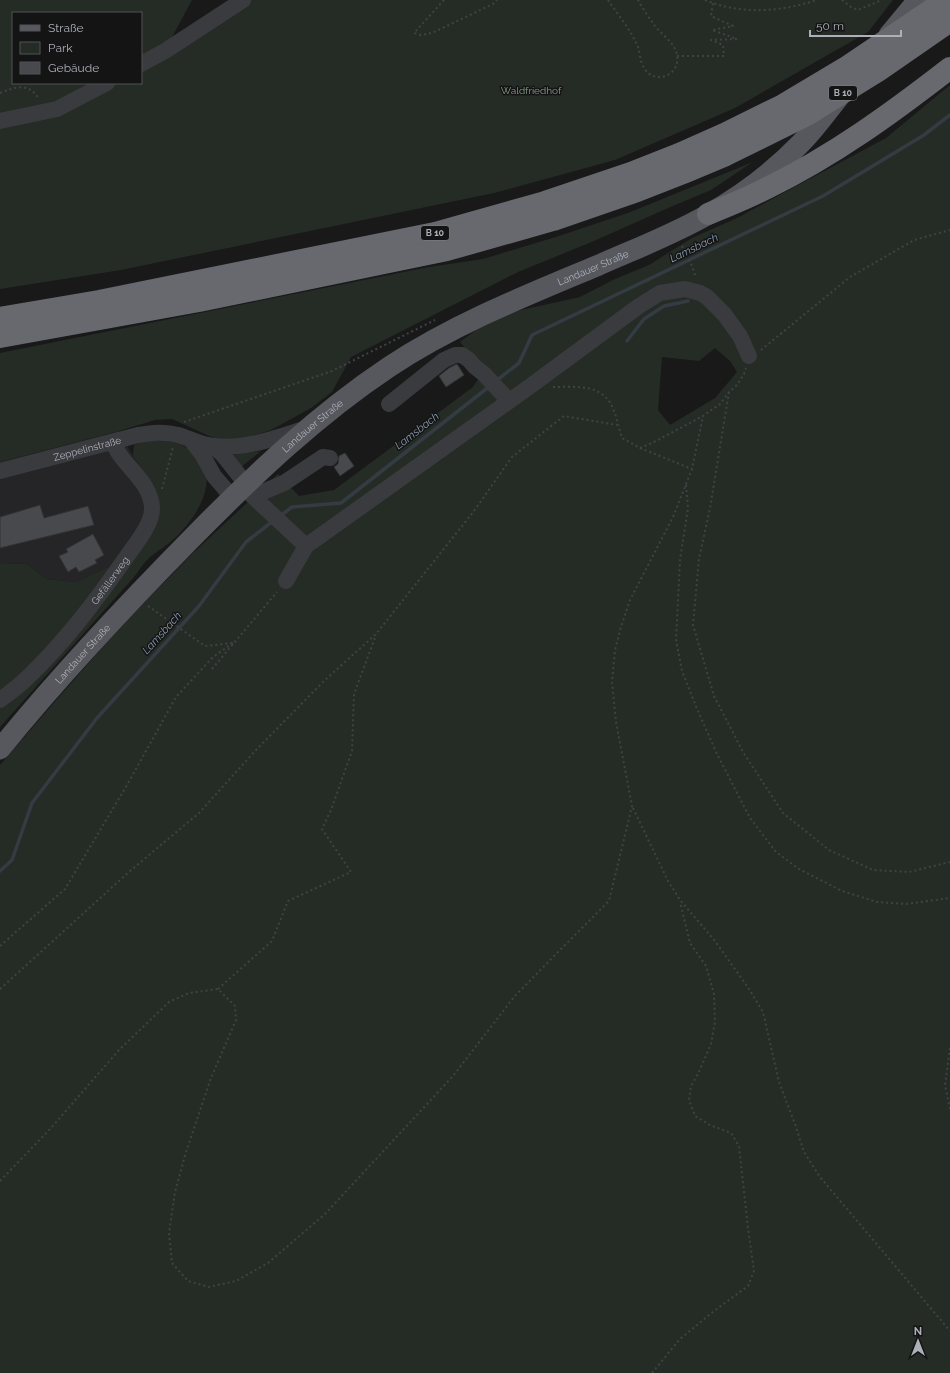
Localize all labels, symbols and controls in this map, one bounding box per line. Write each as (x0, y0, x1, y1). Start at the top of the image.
legend (12, 12, 142, 84)
scale bar (810, 12, 901, 38)
text: 50 m (816, 19, 844, 33)
text: Straße (48, 21, 84, 35)
text: Park (48, 41, 73, 55)
text: Gebäude (48, 61, 99, 75)
park label: Waldfriedhof (501, 85, 562, 96)
road number: B 10 (829, 86, 857, 100)
road number: B 10 (421, 226, 449, 240)
water label: Lamsbach (668, 231, 720, 265)
street label: Landauer Straße (556, 247, 630, 287)
street label: Landauer Straße (279, 397, 345, 454)
water label: Lamsbach (392, 410, 442, 452)
street label: Zeppelinstraße (52, 434, 122, 462)
street label: Gefällerweg (89, 554, 131, 607)
water label: Lamsbach (140, 609, 184, 657)
street label: Landauer Straße (53, 622, 112, 686)
north arrow (898, 1321, 938, 1361)
text: N (914, 1325, 922, 1338)

